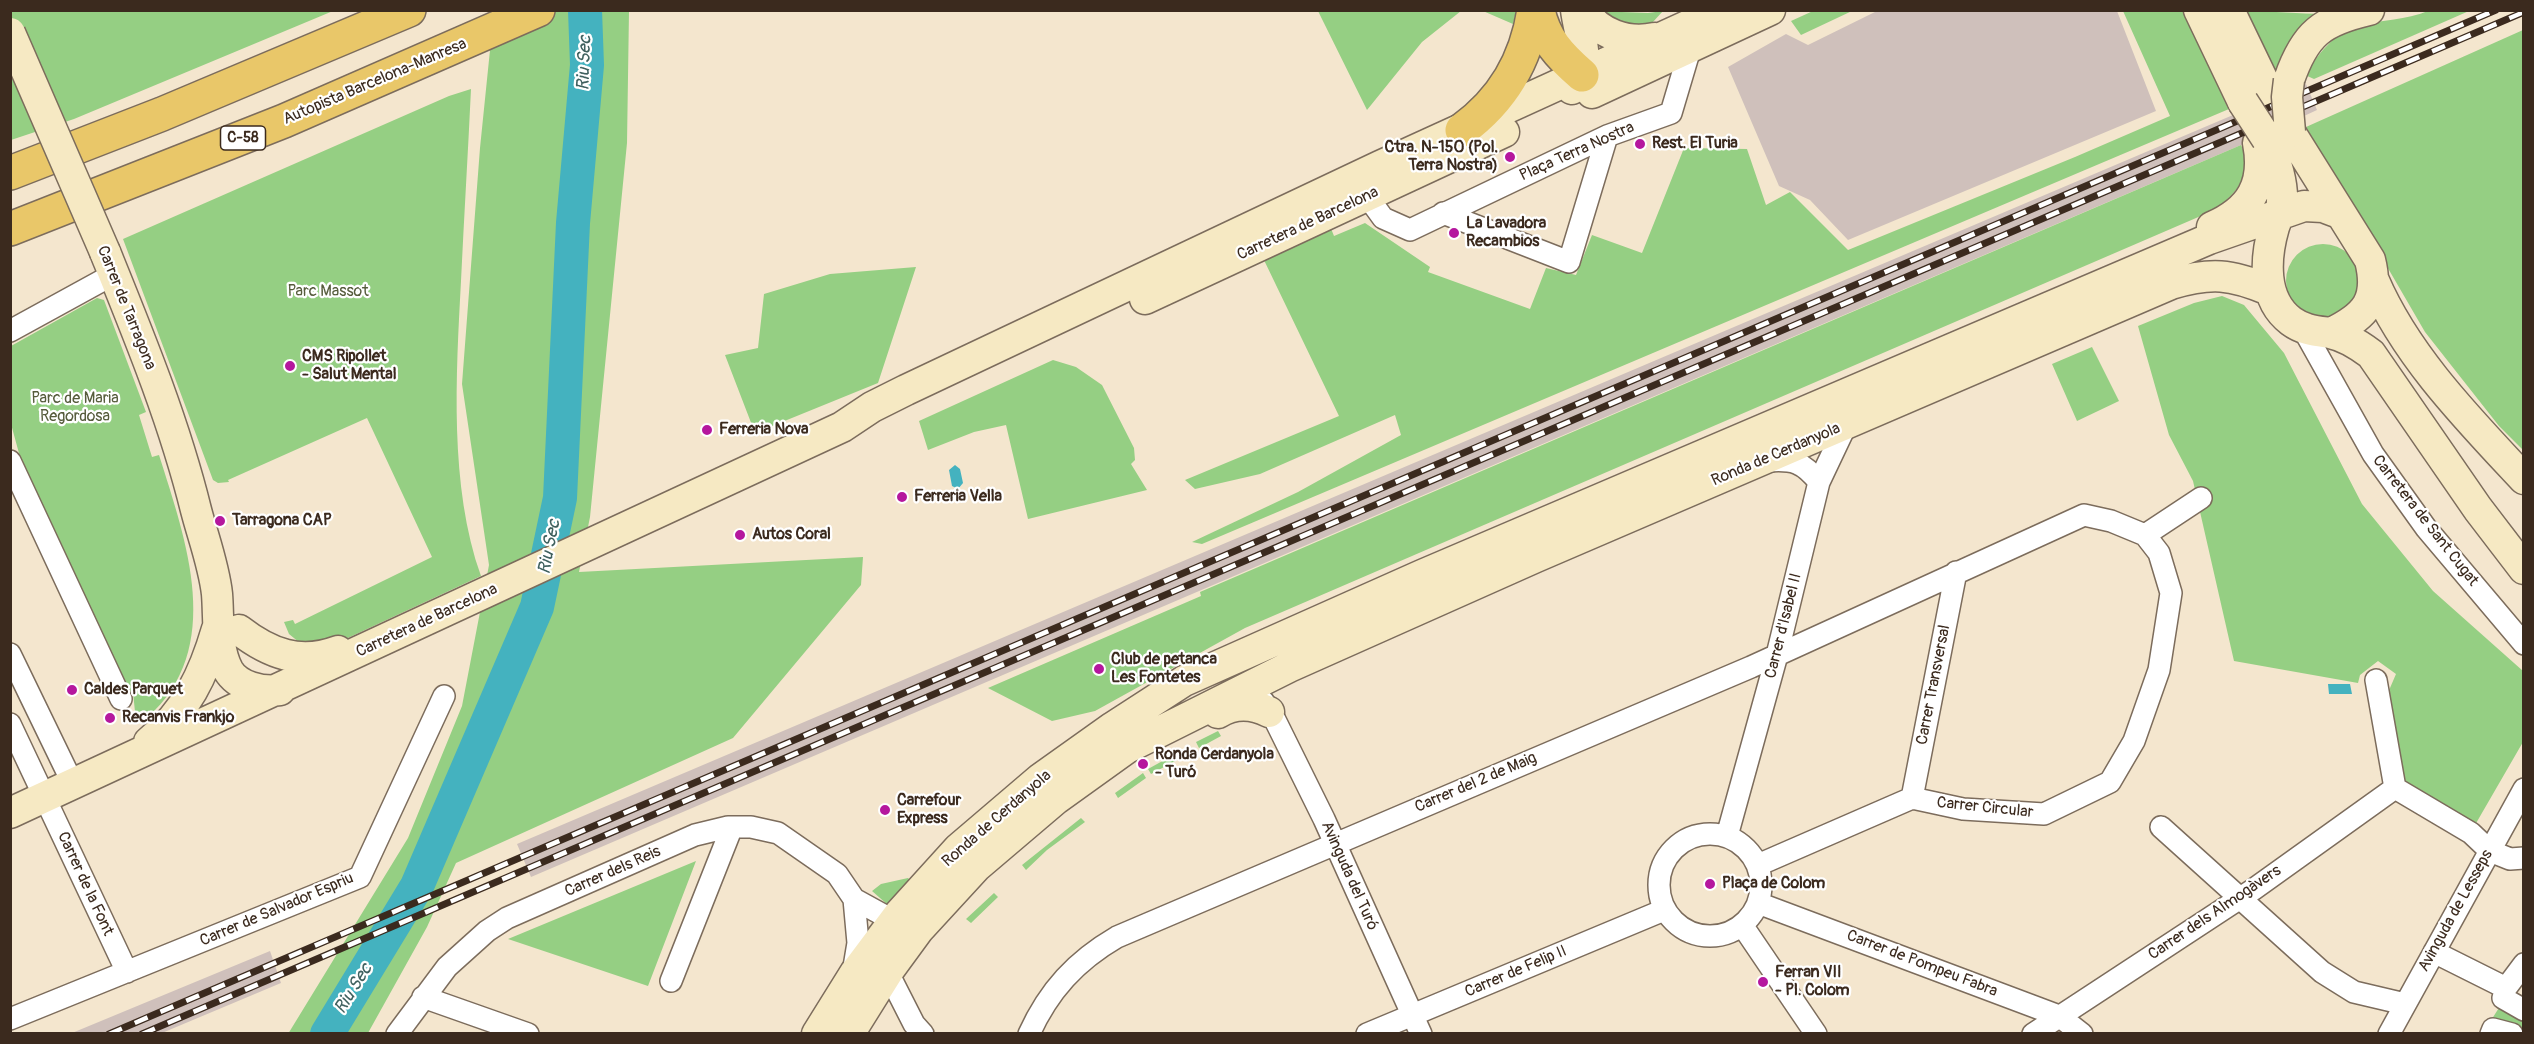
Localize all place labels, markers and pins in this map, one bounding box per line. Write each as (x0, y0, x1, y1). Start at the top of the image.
place label: Rest. El Turia (1652, 134, 1738, 154)
marker: Rest. El Turia (1633, 137, 1647, 151)
place label: Ctra. N-150 (Pol. Terra Nostra) (1385, 138, 1498, 176)
marker: Ctra. N-150 (Pol. Terra Nostra) (1503, 150, 1517, 164)
place label: La Lavadora Recambios (1466, 214, 1546, 252)
marker: La Lavadora Recambios (1447, 226, 1461, 240)
place label: CMS Ripollet - Salut Mental (302, 347, 397, 385)
marker: CMS Ripollet - Salut Mental (283, 359, 297, 373)
place label: Ferreria Nova (719, 420, 809, 440)
marker: Ferreria Nova (700, 423, 714, 437)
place label: Ferreria Vella (914, 487, 1002, 507)
marker: Ferreria Vella (895, 490, 909, 504)
place label: Tarragona CAP (232, 511, 332, 531)
marker: Tarragona CAP (213, 514, 227, 528)
place label: Autos Coral (752, 525, 831, 545)
marker: Autos Coral (733, 528, 747, 542)
place label: Club de petanca Les Fontetes (1111, 650, 1217, 688)
marker: Club de petanca Les Fontetes (1092, 662, 1106, 676)
place label: Caldes Parquet (84, 680, 183, 700)
marker: Caldes Parquet (65, 683, 79, 697)
place label: Recanvis Frankjo (122, 708, 234, 728)
marker: Recanvis Frankjo (103, 711, 117, 725)
place label: Ronda Cerdanyola - Turó (1155, 745, 1274, 783)
marker: Ronda Cerdanyola - Turó (1136, 757, 1150, 771)
place label: Carrefour Express (897, 791, 961, 829)
marker: Carrefour Express (878, 803, 892, 817)
place label: Plaça de Colom (1722, 874, 1825, 894)
marker: Plaça de Colom (1703, 877, 1717, 891)
place label: Ferran VII - Pl. Colom (1775, 963, 1849, 1001)
marker: Ferran VII - Pl. Colom (1756, 975, 1770, 989)

